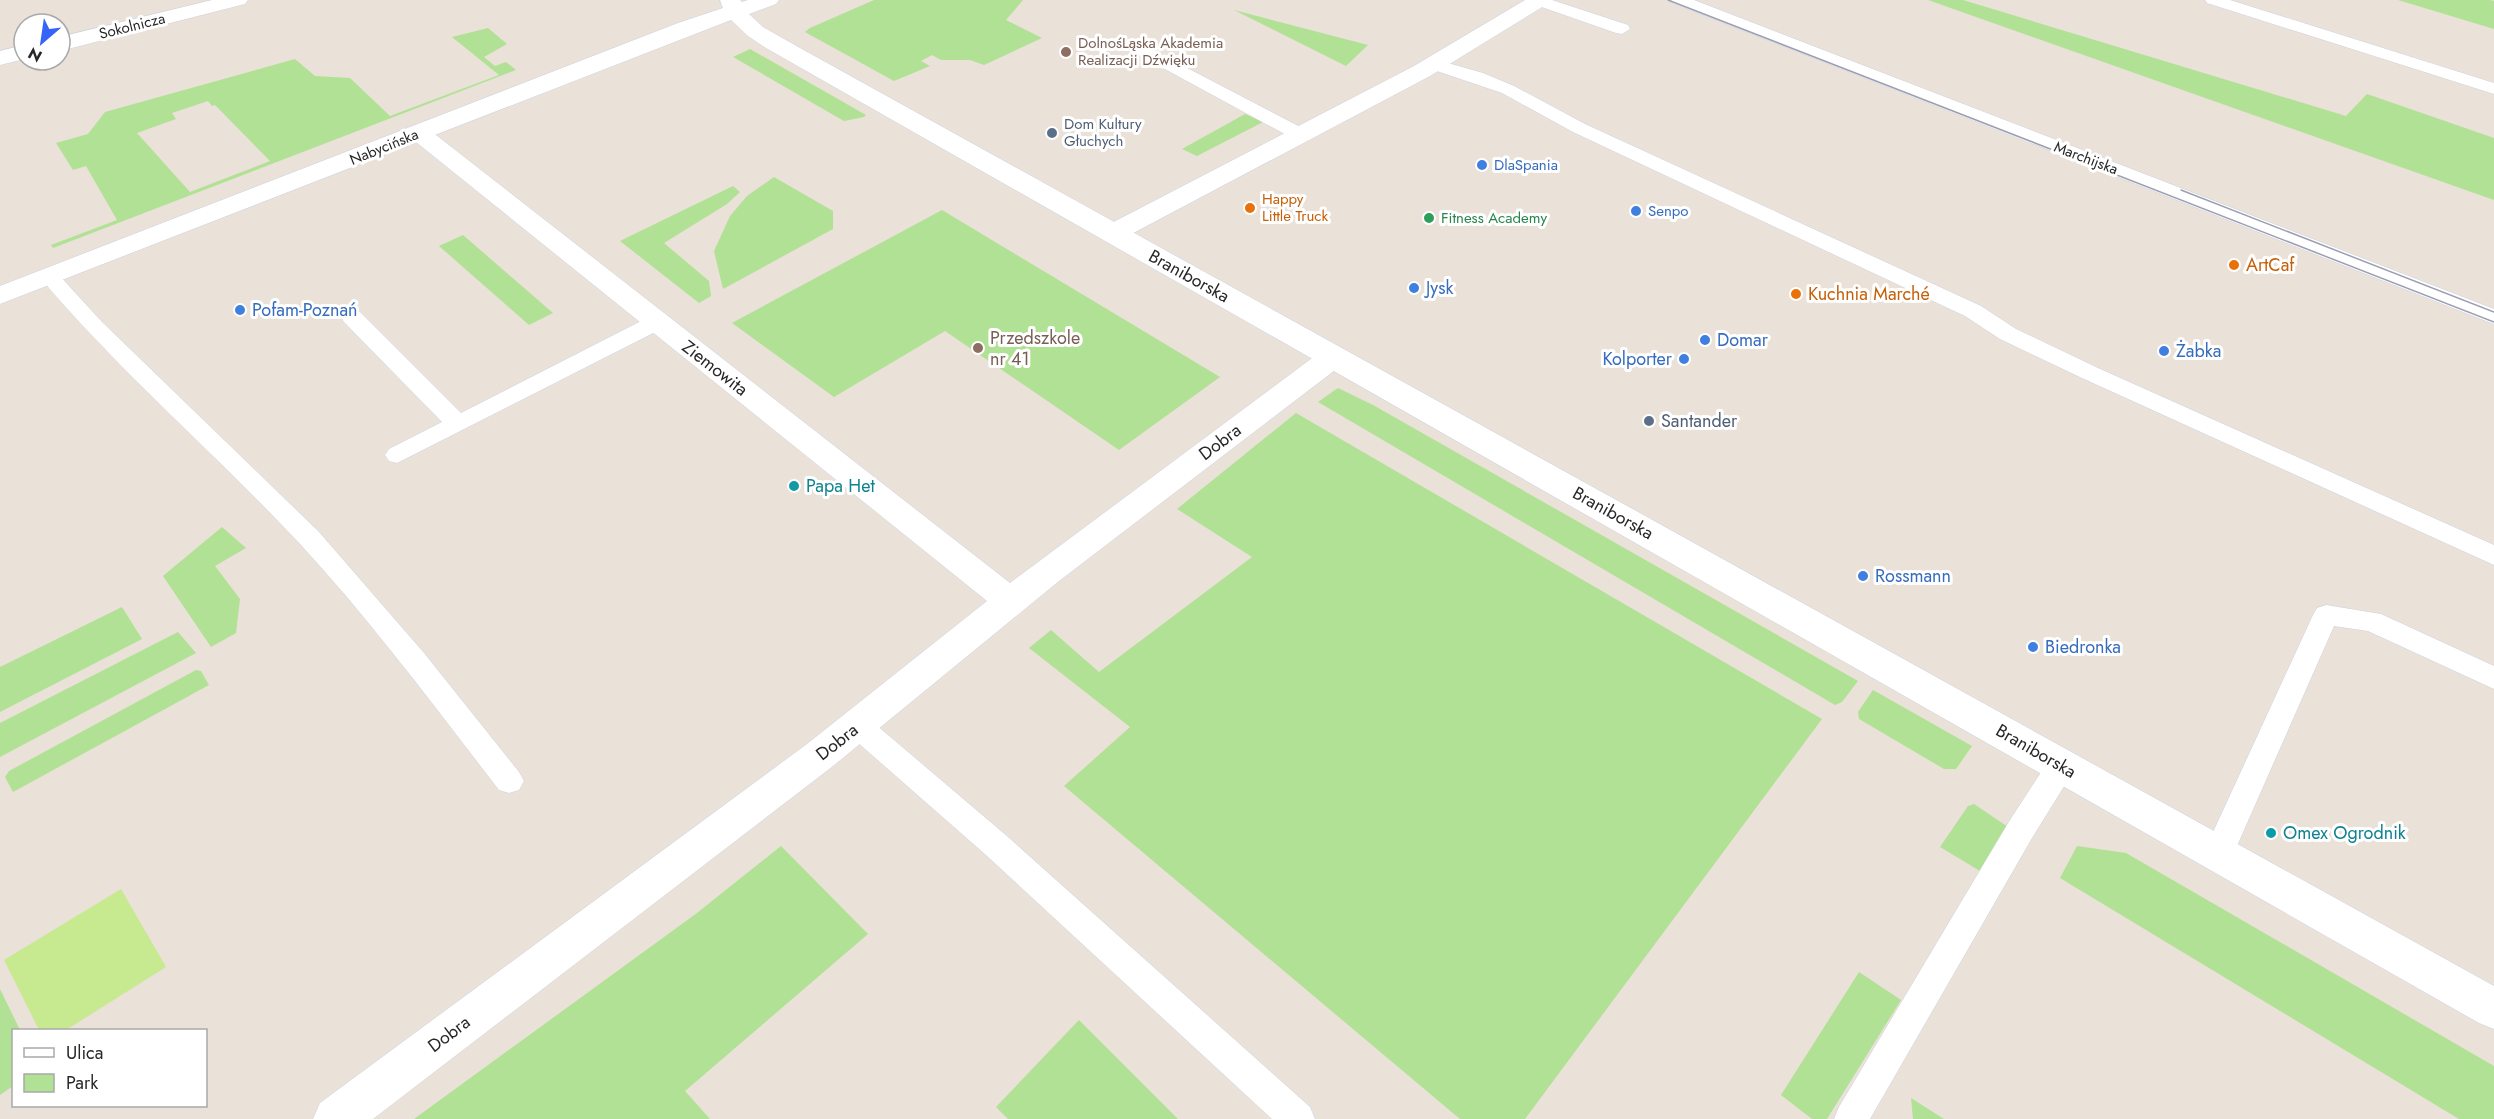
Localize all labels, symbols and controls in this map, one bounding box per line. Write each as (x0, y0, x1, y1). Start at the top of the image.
street label: Sokolnicza (97, 7, 167, 45)
north arrow (12, 12, 72, 72)
place label: DolnośLąska Akademia Realizacji Dźwięku (1078, 32, 1223, 71)
text: N (24, 42, 46, 68)
marker: DolnośLąska Akademia Realizacji Dźwięku (1059, 45, 1073, 59)
place label: Dom Kultury Głuchych (1064, 113, 1142, 152)
street label: Nabycińska (346, 123, 422, 171)
marker: Dom Kultury Głuchych (1045, 126, 1059, 140)
street label: Marchijska (2051, 136, 2121, 180)
place label: DlaSpania (1494, 154, 1558, 176)
marker: DlaSpania (1475, 158, 1489, 172)
place label: Happy Little Truck (1262, 188, 1328, 227)
place label: Senpo (1648, 200, 1689, 222)
marker: Happy Little Truck (1243, 201, 1257, 215)
marker: Senpo (1629, 204, 1643, 218)
place label: Fitness Academy (1441, 207, 1547, 229)
marker: Fitness Academy (1422, 211, 1436, 225)
street label: Braniborska (1144, 243, 1234, 309)
place label: ArtCaf (2246, 252, 2295, 278)
marker: ArtCaf (2227, 258, 2241, 272)
place label: Jysk (1424, 275, 1453, 301)
marker: Jysk (1407, 281, 1421, 295)
place label: Kuchnia Marché (1808, 281, 1930, 307)
marker: Kuchnia Marché (1789, 287, 1803, 301)
place label: Pofam-Poznań (252, 297, 358, 323)
marker: Pofam-Poznań (233, 303, 247, 317)
place label: Przedszkole nr 41 (990, 325, 1080, 372)
place label: Domar (1717, 327, 1769, 353)
marker: Domar (1698, 333, 1712, 347)
street label: Ziemowita (677, 334, 753, 402)
place label: Żabka (2176, 338, 2221, 364)
marker: Przedszkole nr 41 (971, 341, 985, 355)
marker: Żabka (2157, 344, 2171, 358)
place label: Kolporter (1602, 346, 1673, 372)
marker: Kolporter (1677, 352, 1691, 366)
place label: Santander (1661, 408, 1738, 434)
marker: Santander (1642, 414, 1656, 428)
street label: Dobra (1193, 417, 1247, 467)
place label: Papa Het (806, 473, 875, 499)
marker: Papa Het (787, 479, 801, 493)
street label: Braniborska (1568, 480, 1658, 546)
place label: Rossmann (1875, 563, 1951, 589)
marker: Rossmann (1856, 569, 1870, 583)
place label: Biedronka (2045, 634, 2121, 660)
marker: Biedronka (2026, 640, 2040, 654)
street label: Dobra (810, 717, 864, 767)
street label: Braniborska (1991, 717, 2081, 785)
place label: Omex Ogrodnik (2283, 820, 2406, 846)
marker: Omex Ogrodnik (2264, 826, 2278, 840)
street label: Dobra (422, 1009, 476, 1059)
legend (12, 1029, 207, 1107)
text: Ulica (66, 1040, 103, 1066)
text: Park (66, 1070, 98, 1096)

